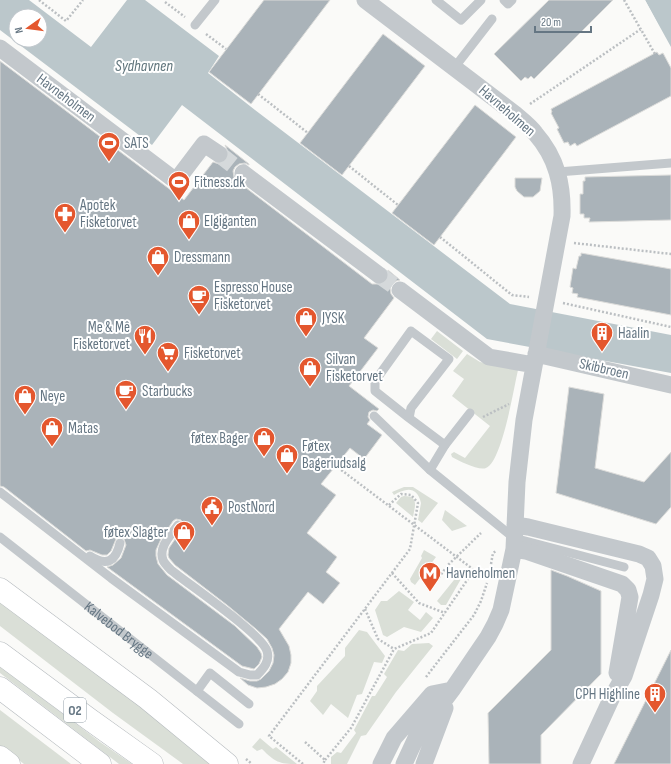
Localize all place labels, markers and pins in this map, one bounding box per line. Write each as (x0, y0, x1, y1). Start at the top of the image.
sports icon: SATS (96, 130, 122, 163)
place label: SATS (124, 134, 149, 153)
sports icon: Fitness.dk (166, 169, 192, 202)
place label: Fitness.dk (194, 173, 245, 192)
place label: Apotek Fisketorvet (79, 196, 137, 232)
pharmacy icon: Apotek Fisketorvet (52, 201, 78, 234)
shop icon: Elgiganten (176, 208, 202, 241)
place label: Elgiganten (204, 212, 257, 231)
shop icon: Dressmann (145, 244, 171, 277)
place label: Dressmann (174, 248, 230, 267)
place label: Espresso House Fisketorvet (214, 278, 293, 314)
cafe icon: Espresso House Fisketorvet (186, 283, 212, 316)
shop icon: JYSK (293, 305, 319, 338)
place label: JYSK (321, 309, 345, 328)
place label: Me & Mê Fisketorvet (73, 318, 130, 354)
building icon: Haalin (589, 320, 615, 353)
restaurant icon: Me & Mê Fisketorvet (132, 323, 158, 356)
place label: Haalin (618, 324, 650, 343)
supermarket icon: Fisketorvet (155, 340, 181, 373)
place label: Fisketorvet (184, 344, 241, 363)
place label: Silvan Fisketorvet (326, 350, 383, 386)
shop icon: Silvan Fisketorvet (297, 355, 323, 388)
cafe icon: Starbucks (113, 378, 139, 411)
place label: Starbucks (142, 382, 192, 401)
shop icon: Neye (12, 383, 38, 416)
place label: Neye (40, 387, 65, 406)
shop icon: Matas (39, 415, 65, 448)
place label: Matas (68, 419, 98, 438)
shop icon: føtex Bager (251, 425, 277, 458)
place label: føtex Bager (191, 429, 249, 448)
place label: Føtex Bageriudsalg (302, 437, 366, 473)
shop icon: Føtex Bageriudsalg (274, 442, 300, 475)
public building icon: PostNord (199, 494, 225, 527)
place label: PostNord (228, 498, 275, 517)
shop icon: føtex Slagter (171, 519, 197, 552)
place label: føtex Slagter (104, 523, 169, 542)
metro station icon: Havneholmen (417, 560, 443, 593)
place label: Havneholmen (446, 564, 515, 583)
building icon: CPH Highline (642, 681, 668, 714)
place label: CPH Highline (575, 685, 640, 704)

